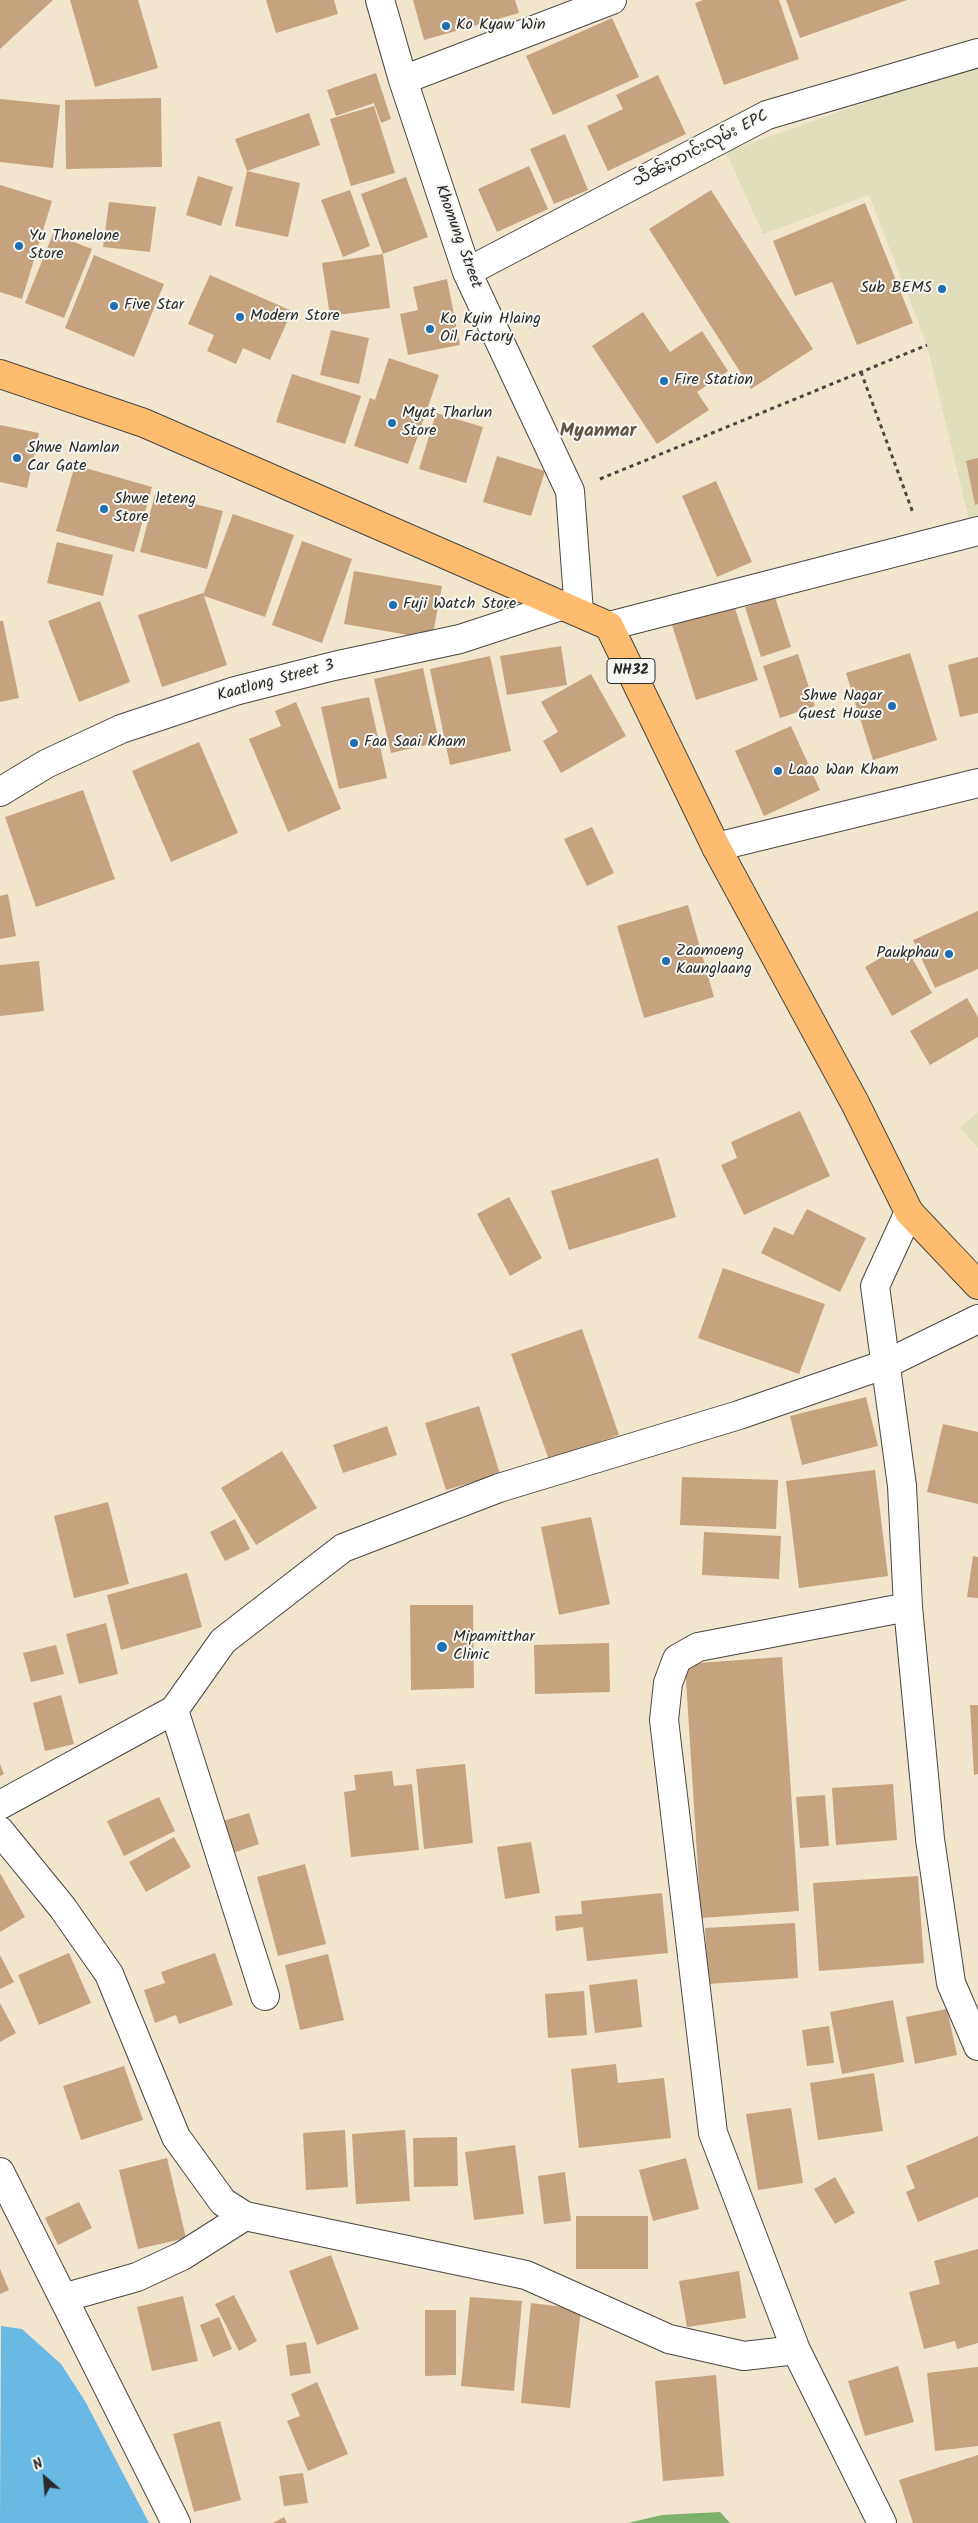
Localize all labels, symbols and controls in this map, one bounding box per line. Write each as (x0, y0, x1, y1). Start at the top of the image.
place label: Ko Kyaw Win (456, 16, 546, 36)
marker: Ko Kyaw Win (440, 20, 452, 32)
street label: သဵၼ်ႈတၢင်းလုမ်း EPC (630, 108, 772, 192)
street label: Khomung Street (429, 183, 485, 291)
place label: Yu Thonelone Store (29, 227, 119, 265)
marker: Yu Thonelone Store (13, 240, 25, 252)
place label: Sub BEMS (860, 279, 932, 299)
marker: Sub BEMS (936, 283, 948, 295)
place label: Five Star (124, 296, 184, 316)
marker: Five Star (108, 300, 120, 312)
place label: Modern Store (250, 307, 340, 327)
place label: Ko Kyin Hlaing Oil Factory (440, 310, 541, 348)
marker: Modern Store (234, 311, 246, 323)
marker: Ko Kyin Hlaing Oil Factory (424, 323, 436, 335)
place label: Fire Station (674, 371, 753, 391)
marker: Fire Station (658, 375, 670, 387)
place label: Myat Tharlun Store (402, 404, 492, 442)
marker: Myat Tharlun Store (386, 417, 398, 429)
district label: Myanmar (560, 422, 636, 444)
place label: Shwe Namlan Car Gate (27, 439, 119, 477)
marker: Shwe Namlan Car Gate (11, 452, 23, 464)
place label: Shwe leteng Store (114, 490, 196, 528)
marker: Shwe leteng Store (98, 503, 110, 515)
place label: Fuji Watch Store (403, 595, 516, 615)
marker: Fuji Watch Store (387, 599, 399, 611)
street label: Kaatlong Street 3 (215, 657, 337, 707)
road number: NH32 (607, 658, 655, 684)
place label: Shwe Nagar Guest House (798, 687, 882, 725)
marker: Shwe Nagar Guest House (886, 700, 898, 712)
place label: Faa Saai Kham (364, 733, 466, 753)
marker: Faa Saai Kham (348, 737, 360, 749)
place label: Laao Wan Kham (788, 761, 899, 781)
marker: Laao Wan Kham (772, 765, 784, 777)
place label: Zaomoeng Kaunglaang (676, 942, 752, 980)
place label: Paukphau (876, 944, 939, 964)
marker: Paukphau (943, 948, 955, 960)
marker: Zaomoeng Kaunglaang (660, 955, 672, 967)
place label: Mipamitthar Clinic (453, 1628, 535, 1666)
marker: Mipamitthar Clinic (435, 1640, 449, 1654)
north arrow (20, 2453, 70, 2503)
text: N (29, 2453, 47, 2476)

